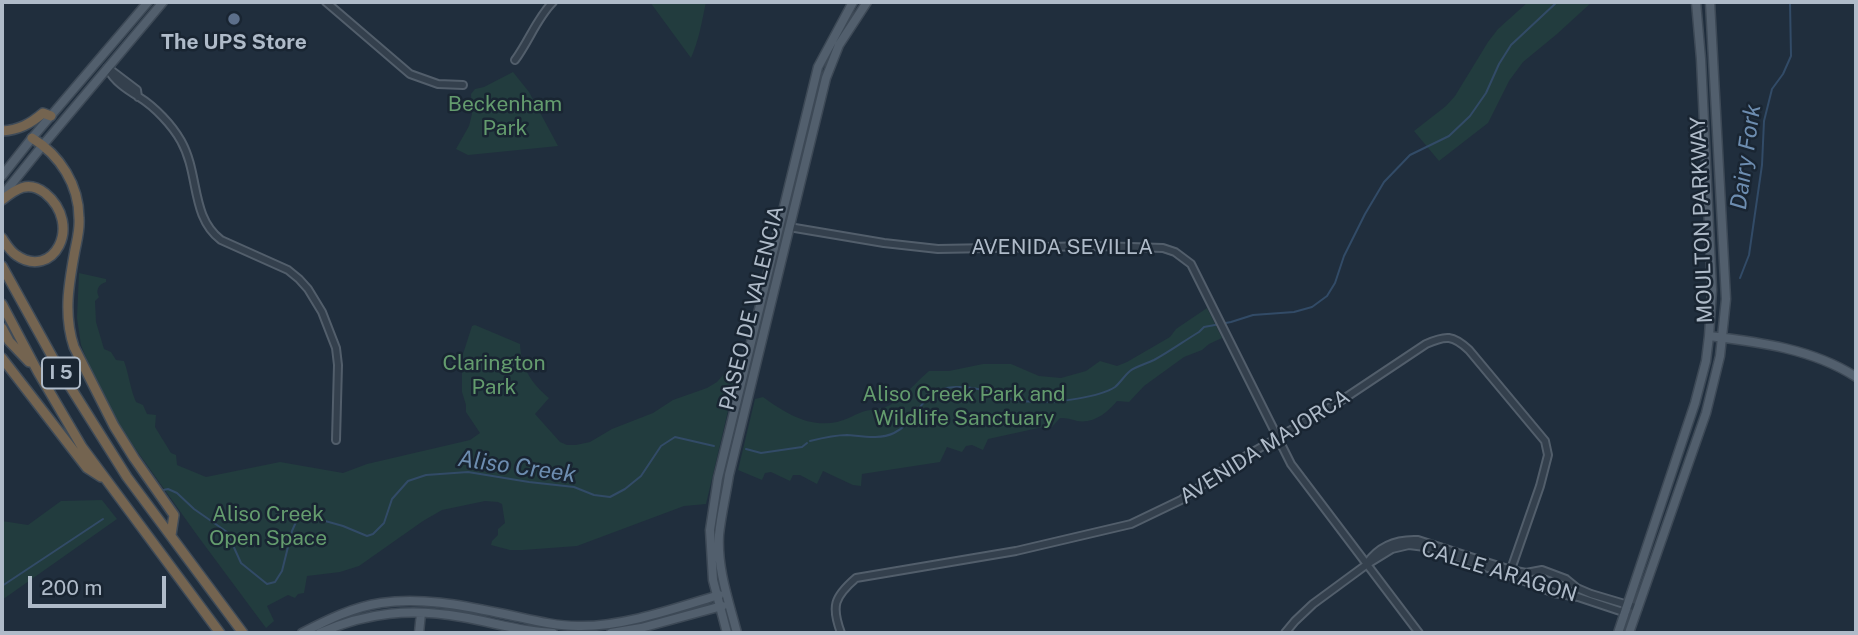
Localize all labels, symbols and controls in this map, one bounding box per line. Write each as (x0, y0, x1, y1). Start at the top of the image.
marker: The UPS Store (226, 11, 242, 27)
place label: The UPS Store (161, 30, 307, 56)
park label: Beckenham Park (448, 92, 562, 142)
water label: Dairy Fork (1725, 102, 1767, 212)
street label: MOULTON PARKWAY (1686, 116, 1718, 324)
street label: PASEO DE VALENCIA (714, 203, 790, 413)
street label: AVENIDA SEVILLA (971, 235, 1153, 261)
park label: Clarington Park (442, 351, 546, 401)
road number: I 5 (42, 358, 80, 388)
park label: Aliso Creek Park and Wildlife Sanctuary (862, 382, 1066, 432)
street label: AVENIDA MAJORCA (1175, 384, 1355, 510)
water label: Aliso Creek (456, 445, 578, 489)
park label: Aliso Creek Open Space (209, 502, 327, 552)
street label: CALLE ARAGON (1418, 536, 1580, 608)
scale bar (32, 562, 170, 606)
text: 200 m (41, 575, 102, 600)

